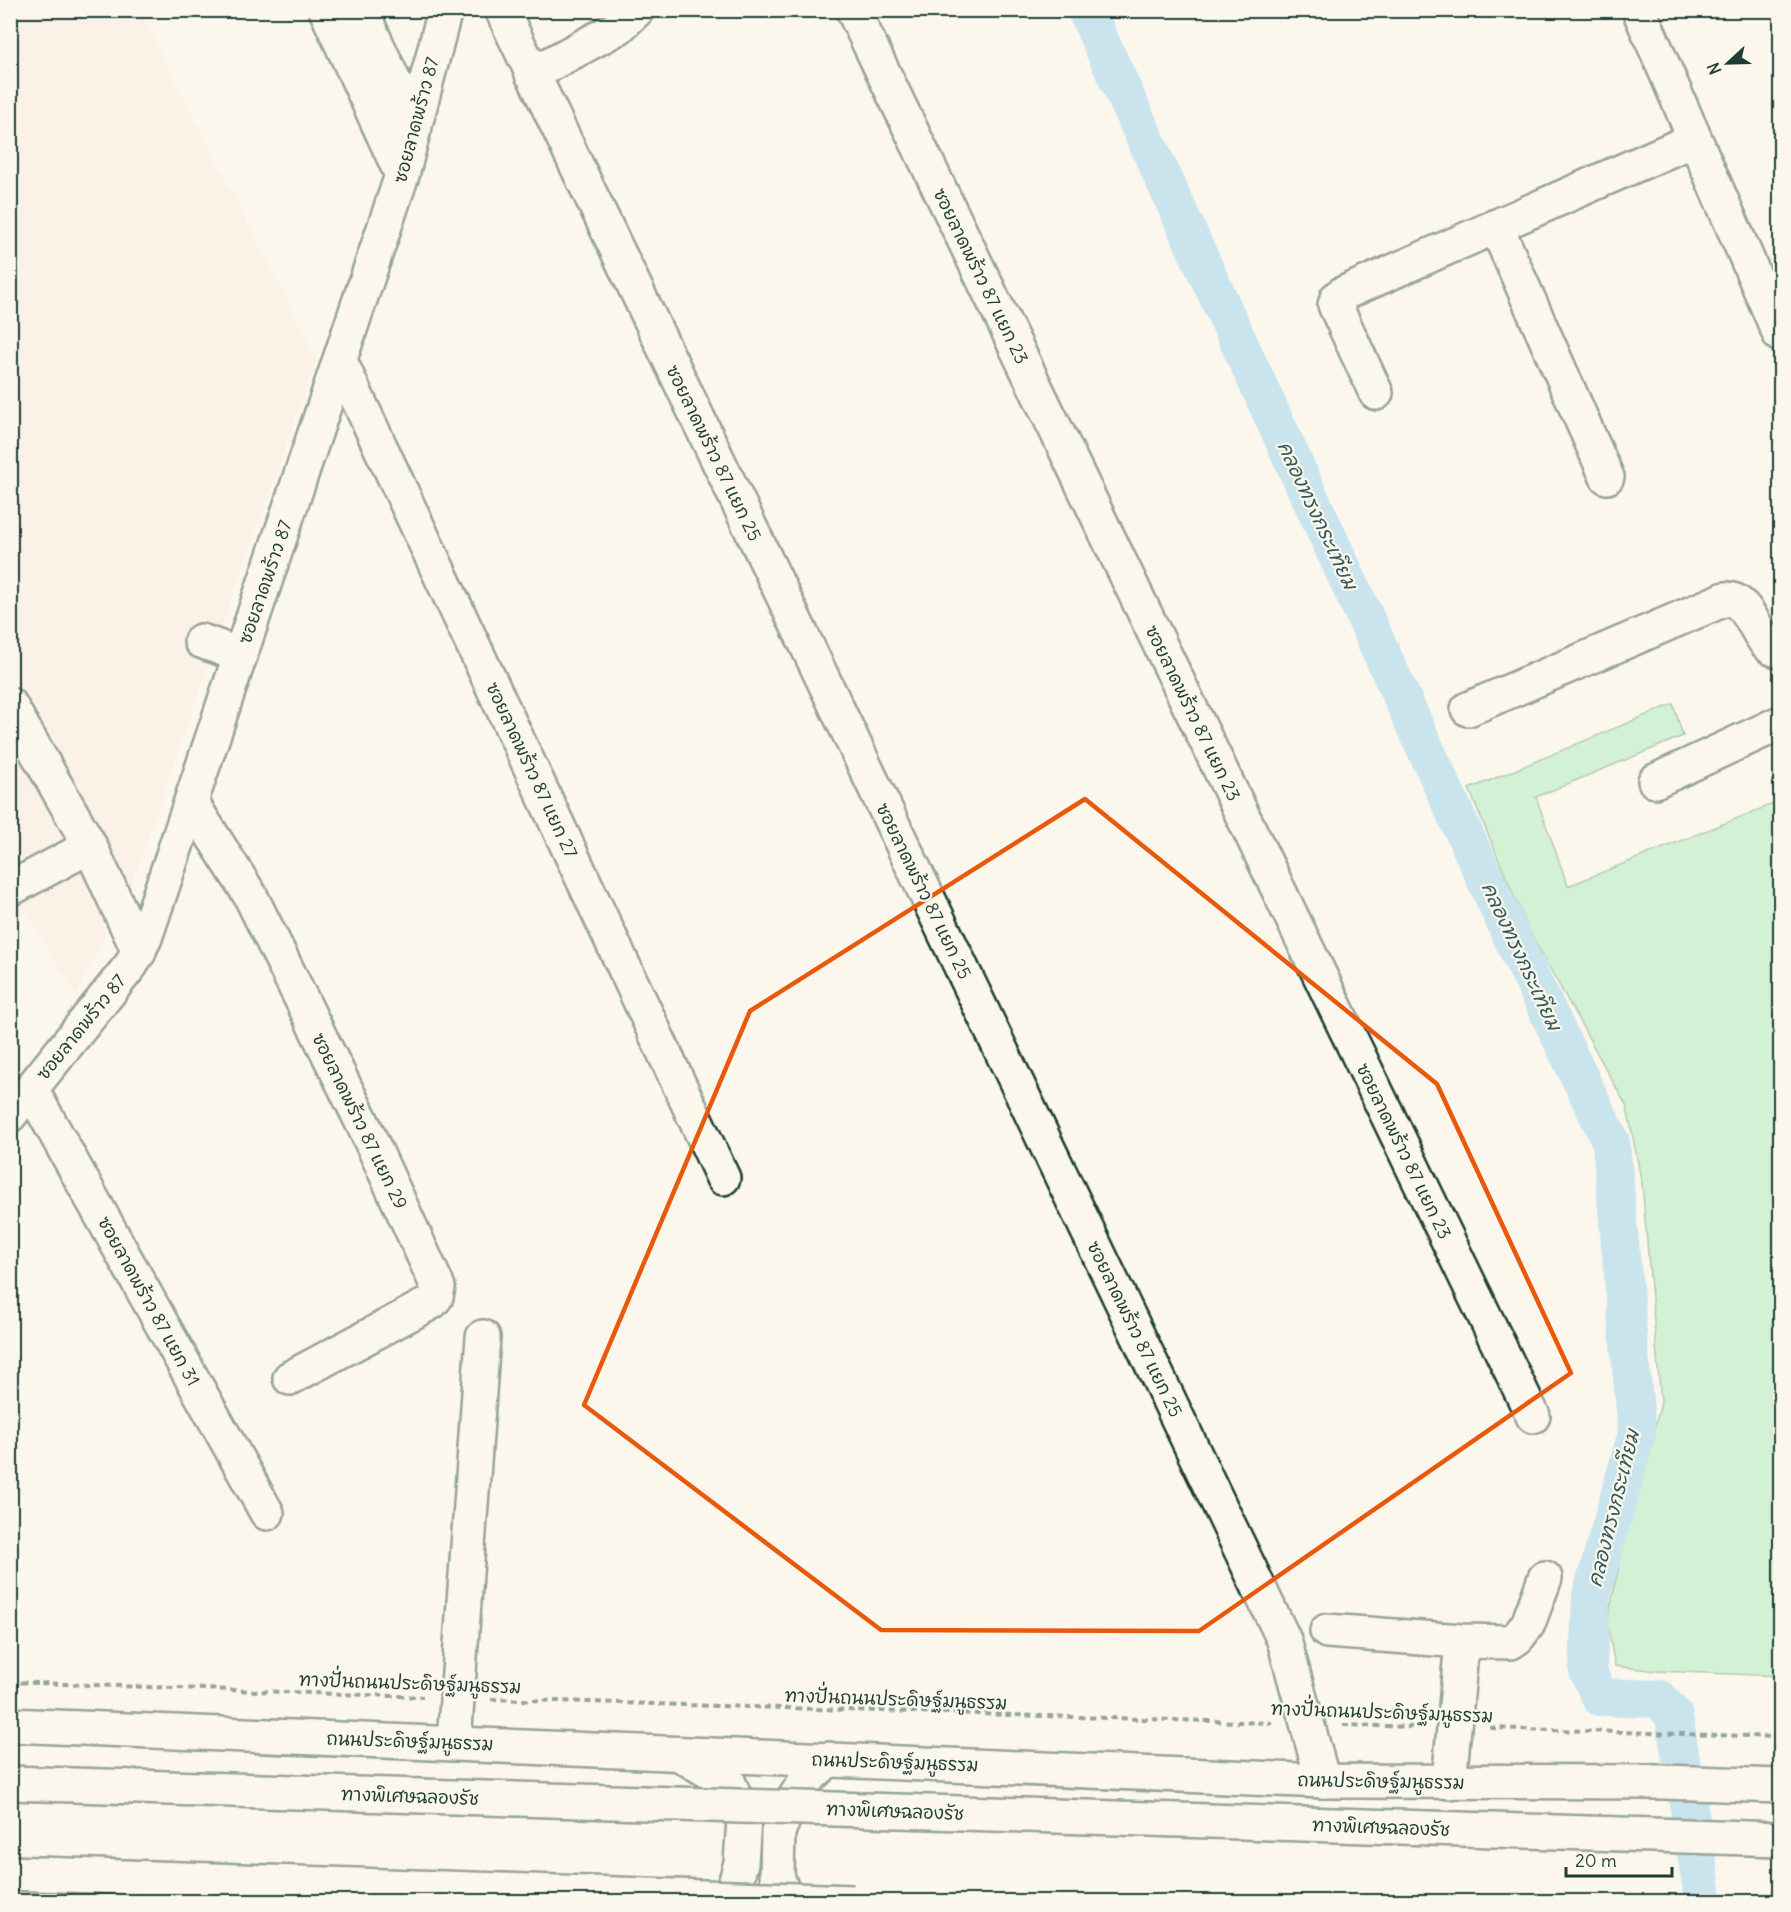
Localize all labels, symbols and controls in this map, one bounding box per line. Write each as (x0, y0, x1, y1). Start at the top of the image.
north arrow (1698, 33, 1758, 93)
street label: ซอยลาดพร้าว 87 (388, 54, 444, 185)
text: N (1703, 60, 1725, 77)
street label: ซอยลาดพร้าว 87 แยก 23 (928, 184, 1034, 368)
street label: ซอยลาดพร้าว 87 แยก 25 (661, 361, 767, 545)
water label: คลองทรงกระเทียม (1273, 437, 1364, 595)
street label: ซอยลาดพร้าว 87 (233, 517, 297, 647)
street label: ซอยลาดพร้าว 87 แยก 23 (1140, 621, 1246, 805)
street label: ซอยลาดพร้าว 87 แยก 27 (481, 678, 583, 862)
street label: ซอยลาดพร้าว 87 แยก 25 (871, 799, 977, 983)
water label: คลองทรงกระเทียม (1477, 878, 1568, 1036)
street label: ซอยลาดพร้าว 87 (31, 969, 131, 1085)
street label: ซอยลาดพร้าว 87 แยก 29 (307, 1029, 413, 1213)
street label: ซอยลาดพร้าว 87 แยก 23 (1351, 1059, 1457, 1243)
street label: ซอยลาดพร้าว 87 แยก 31 (93, 1212, 205, 1390)
street label: ซอยลาดพร้าว 87 แยก 25 (1082, 1237, 1188, 1421)
water label: คลองทรงกระเทียม (1581, 1425, 1645, 1589)
street label: ทางปั่นถนนประดิษฐ์มนูธรรม (298, 1662, 522, 1701)
street label: ทางปั่นถนนประดิษฐ์มนูธรรม (784, 1678, 1008, 1717)
street label: ทางปั่นถนนประดิษฐ์มนูธรรม (1270, 1691, 1494, 1730)
street label: ถนนประดิษฐ์มนูธรรม (326, 1726, 494, 1758)
street label: ถนนประดิษฐ์มนูธรรม (811, 1747, 979, 1779)
street label: ถนนประดิษฐ์มนูธรรม (1297, 1767, 1465, 1797)
street label: ทางพิเศษฉลองรัช (341, 1782, 479, 1810)
street label: ทางพิเศษฉลองรัช (826, 1797, 964, 1825)
street label: ทางพิเศษฉลองรัช (1312, 1813, 1450, 1841)
scale bar (1566, 1840, 1672, 1878)
text: 20 m (1575, 1849, 1617, 1872)

